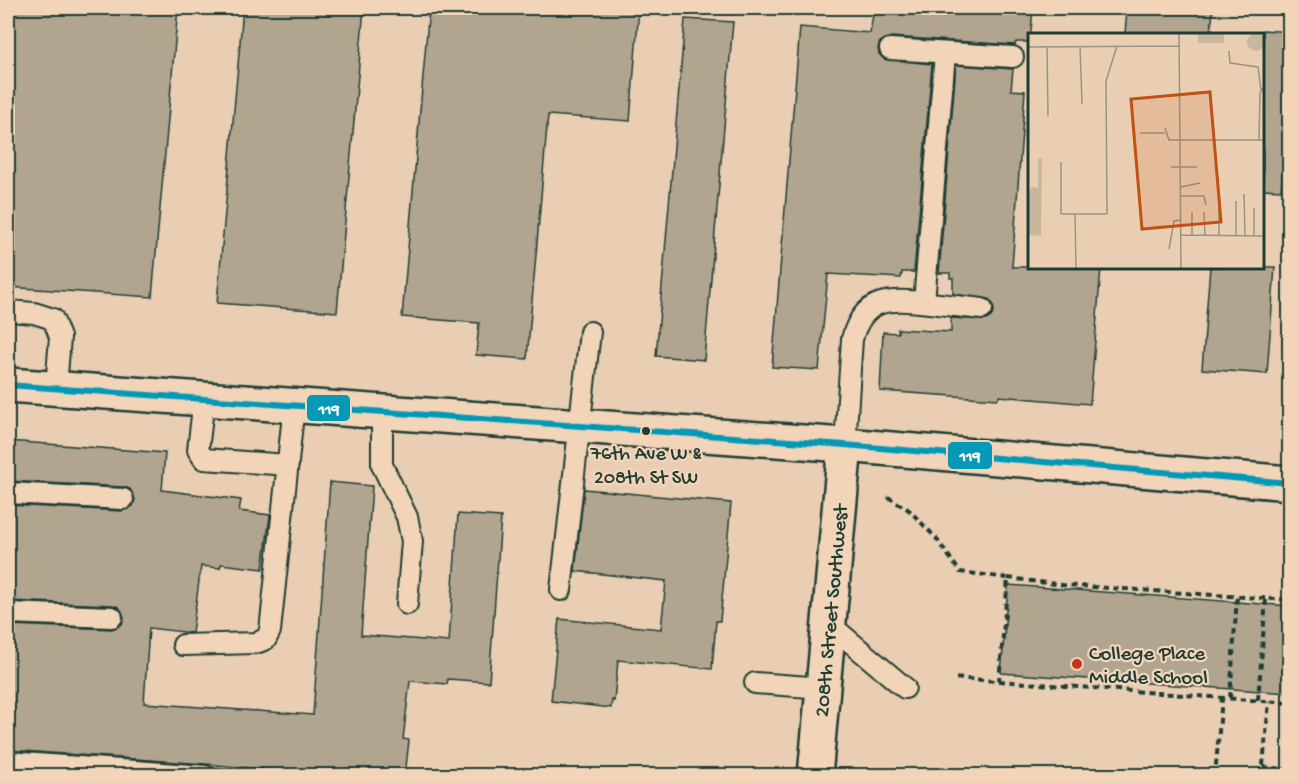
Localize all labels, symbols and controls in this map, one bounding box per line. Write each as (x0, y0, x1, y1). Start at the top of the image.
inset map (1028, 33, 1264, 268)
line badge: 119 (306, 394, 351, 422)
text: 119 (318, 402, 339, 421)
marker: 76th Ave W & 208th St SW (640, 425, 652, 437)
line badge: 119 (947, 441, 993, 470)
place label: 76th Ave W & 208th St SW (590, 444, 702, 491)
text: 119 (959, 449, 980, 468)
street label: 208th Street Southwest (811, 501, 856, 718)
place label: College Place Middle School (1089, 643, 1208, 692)
marker: College Place Middle School (1070, 657, 1084, 671)

